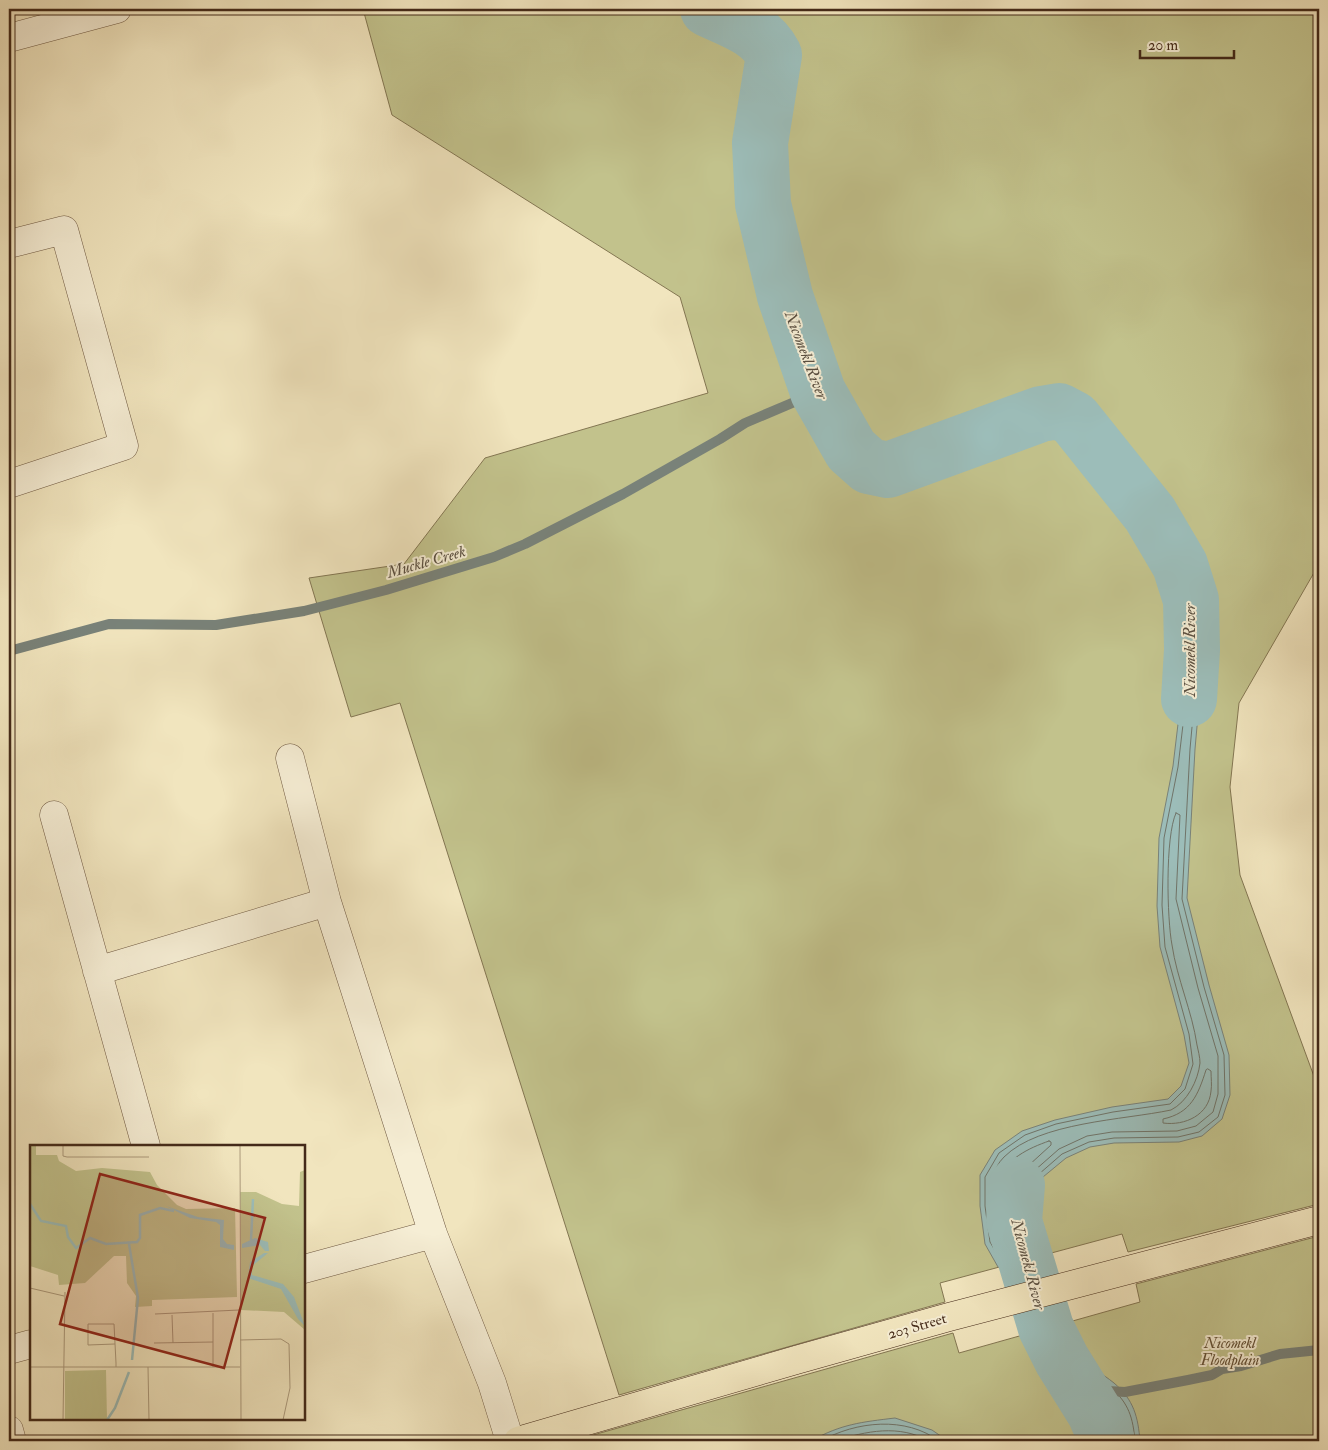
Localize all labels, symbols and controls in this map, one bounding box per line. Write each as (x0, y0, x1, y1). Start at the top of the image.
scale bar (1140, 28, 1234, 60)
text: 20 m (1148, 36, 1178, 55)
water label: Nicomekl River (780, 307, 832, 403)
water label: Muckle Creek (384, 541, 468, 583)
water label: Nicomekl River (1180, 603, 1200, 697)
inset map (30, 1145, 305, 1420)
water label: Nicomekl River (1006, 1216, 1050, 1313)
street label: 203 Street (886, 1309, 949, 1344)
park label: Nicomekl Floodplain (1200, 1334, 1259, 1370)

